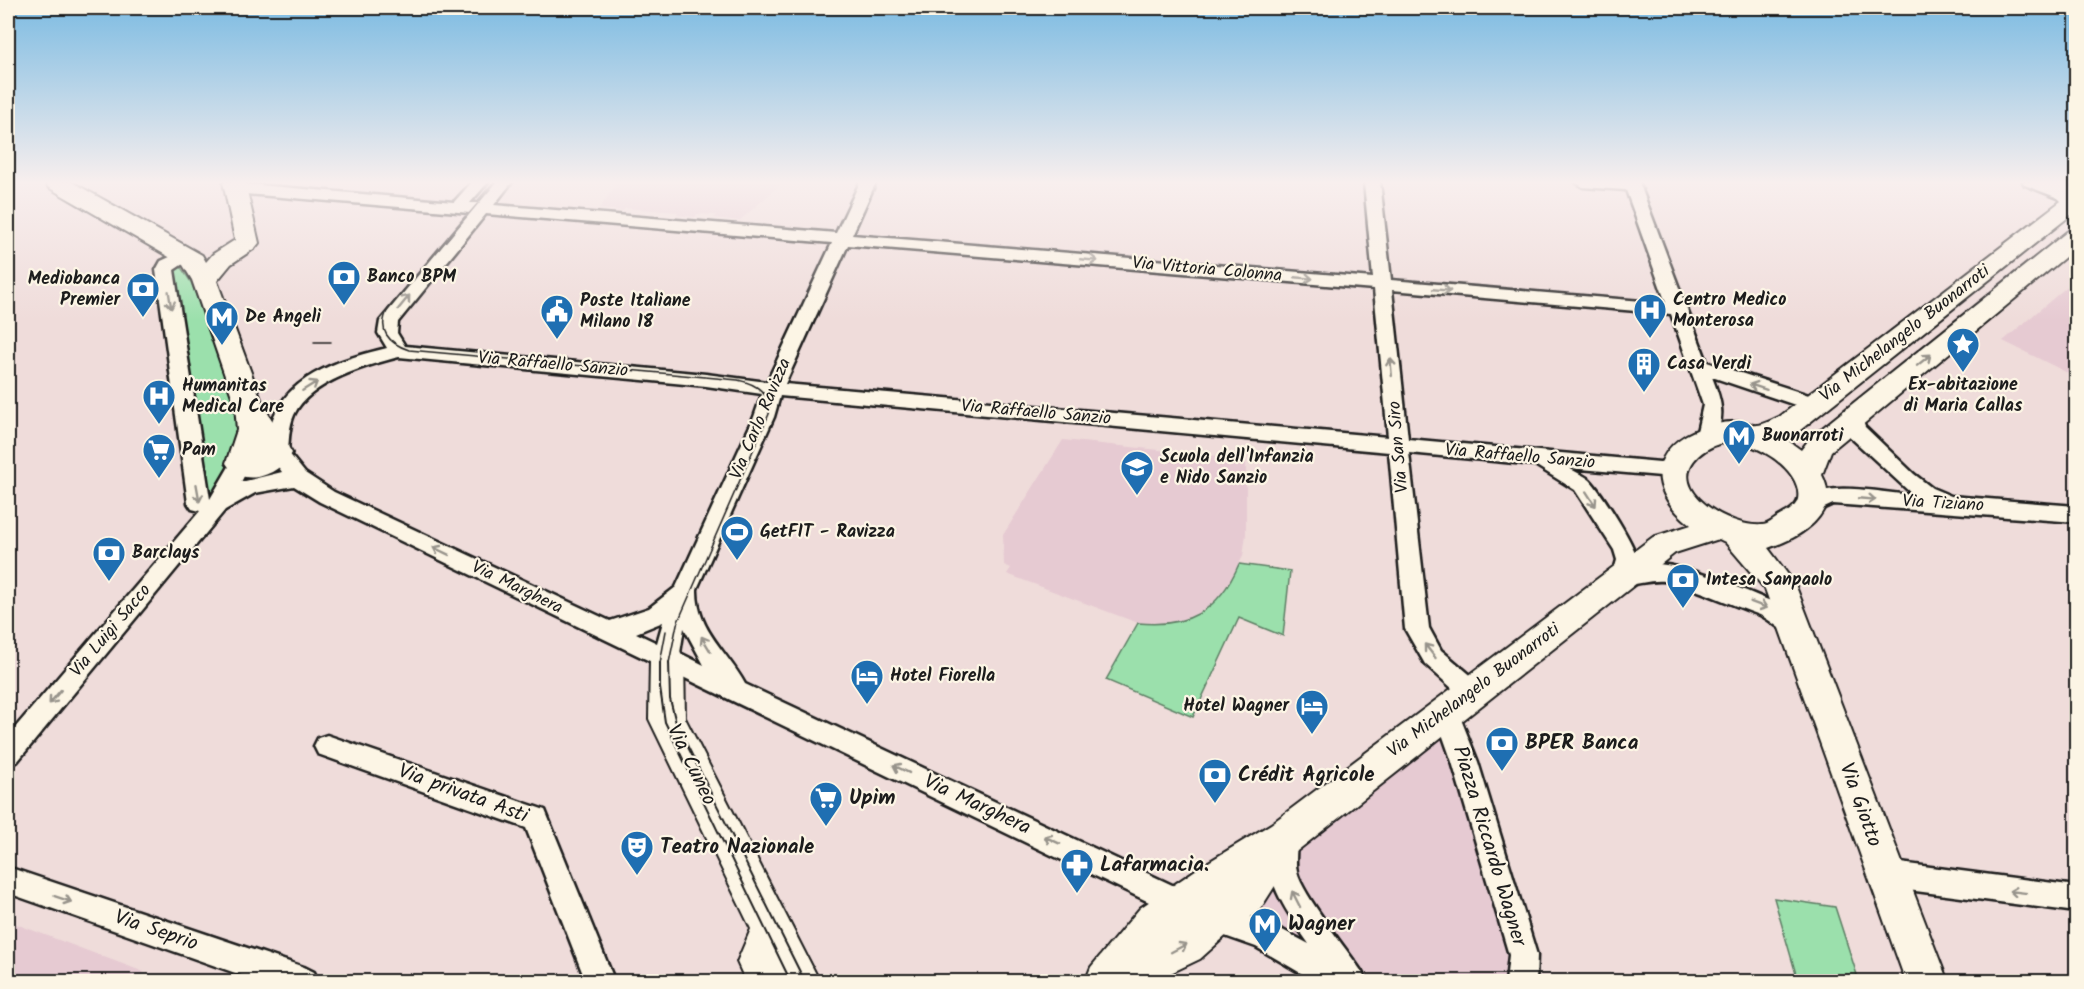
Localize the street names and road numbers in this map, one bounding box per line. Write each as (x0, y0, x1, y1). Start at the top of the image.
street label: Via Vittoria Colonna (1131, 249, 1283, 291)
street label: Via Michelangelo Buonarroti (1813, 257, 1997, 410)
street label: Via Raffaello Sanzio (477, 344, 629, 386)
street label: Via Carlo Ravizza (722, 354, 800, 484)
street label: Via Raffaello Sanzio (960, 392, 1112, 434)
street label: Via San Siro (1381, 400, 1417, 494)
street label: Via Raffaello Sanzio (1444, 436, 1596, 478)
street label: Via Tiziano (1901, 487, 1985, 521)
street label: Via Marghera (466, 553, 568, 623)
street label: Via Luigi Sacco (63, 578, 159, 684)
street label: Via Michelangelo Buonarroti (1381, 616, 1567, 766)
street label: Via Cuneo (657, 719, 725, 811)
street label: Piazza Riccardo Wagner (1443, 742, 1535, 951)
street label: Via privata Asti (393, 755, 534, 833)
street label: Via Giotto (1830, 758, 1890, 852)
street label: Via Marghera (918, 766, 1036, 844)
street label: Via Seprio (110, 901, 202, 961)

